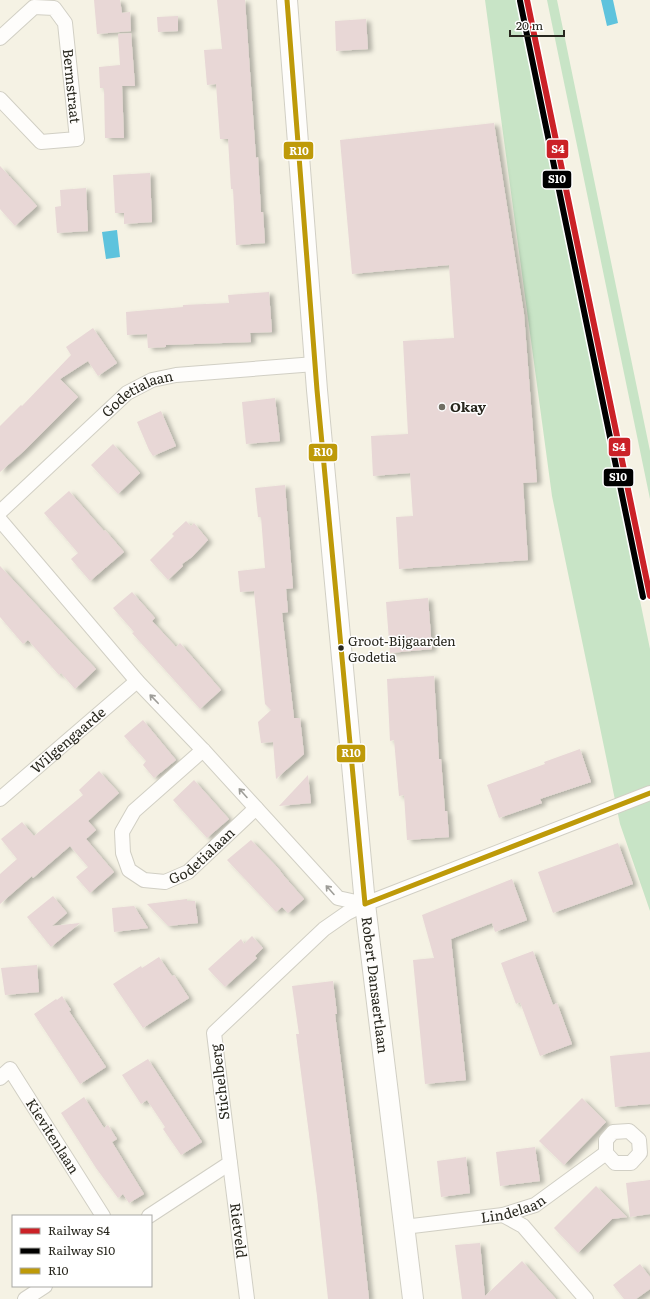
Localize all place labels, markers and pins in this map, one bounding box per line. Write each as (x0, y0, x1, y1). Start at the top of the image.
place label: Okay (450, 396, 487, 416)
marker: Okay (437, 402, 447, 412)
place label: Groot-Bijgaarden Godetia (348, 631, 456, 666)
marker: Groot-Bijgaarden Godetia (336, 643, 346, 653)

